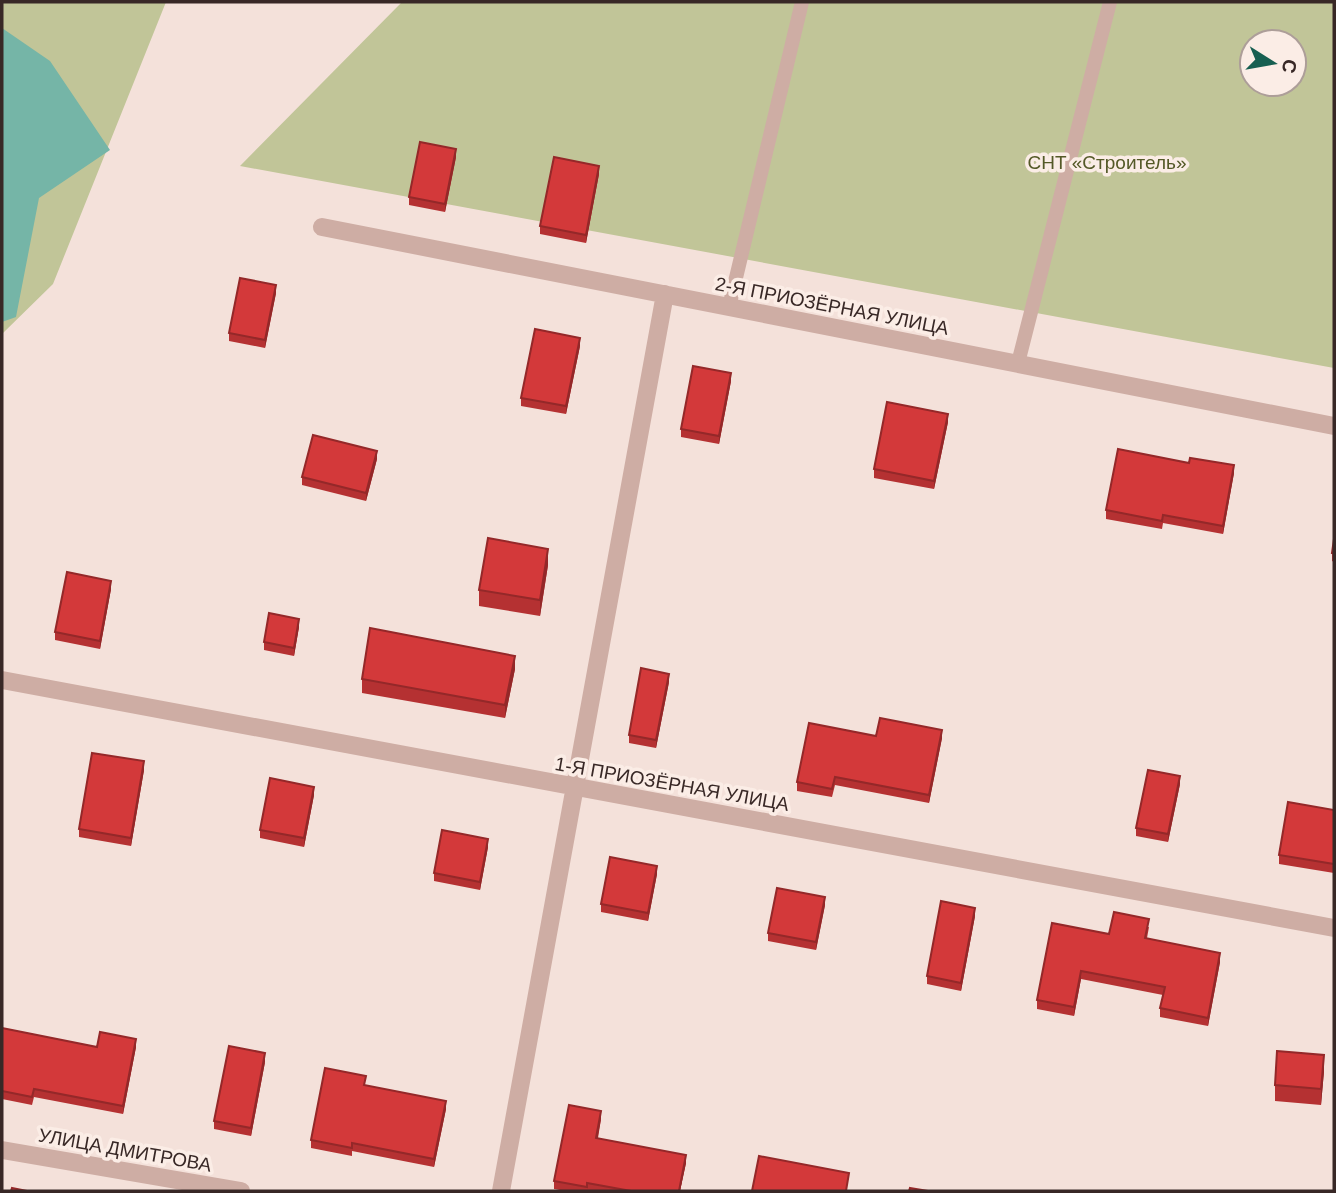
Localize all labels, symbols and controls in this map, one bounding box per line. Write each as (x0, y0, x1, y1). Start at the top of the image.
north arrow (1238, 28, 1308, 98)
text: С (1278, 57, 1301, 75)
park label: СНТ «Строитель» (1027, 152, 1187, 173)
street label: 2-Я ПРИОЗЁРНАЯ УЛИЦА (714, 273, 951, 339)
street label: 1-Я ПРИОЗЁРНАЯ УЛИЦА (553, 753, 791, 815)
street label: УЛИЦА ДМИТРОВА (37, 1124, 213, 1176)

